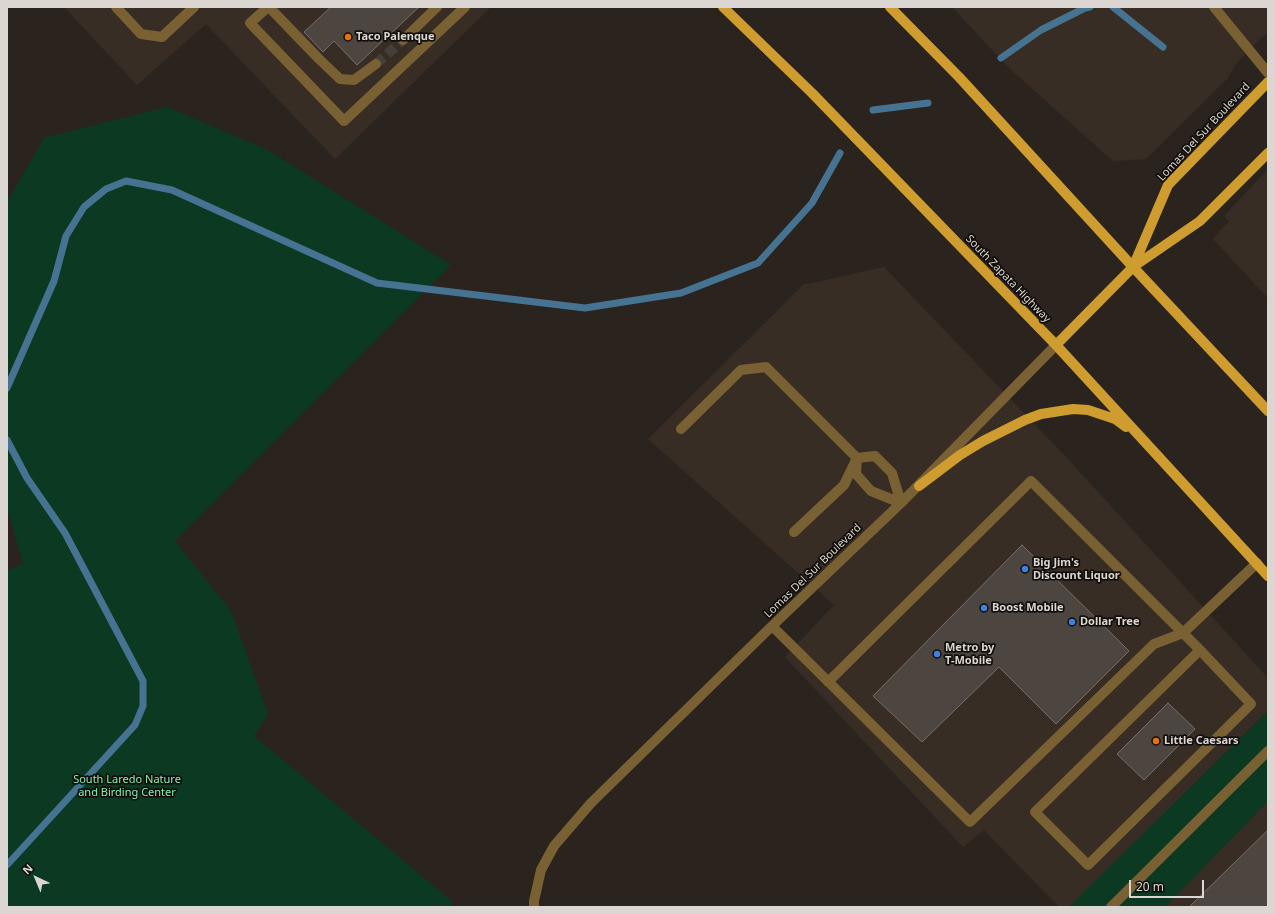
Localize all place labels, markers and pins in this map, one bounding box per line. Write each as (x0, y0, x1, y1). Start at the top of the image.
place label: Taco Palenque (356, 30, 435, 44)
marker: Taco Palenque (343, 32, 353, 42)
place label: Big Jim's Discount Liquor (1033, 556, 1120, 582)
marker: Big Jim's Discount Liquor (1020, 564, 1030, 574)
place label: Boost Mobile (992, 601, 1064, 615)
marker: Boost Mobile (979, 603, 989, 613)
place label: Dollar Tree (1080, 615, 1139, 629)
marker: Dollar Tree (1067, 617, 1077, 627)
place label: Metro by T-Mobile (945, 641, 994, 667)
marker: Metro by T-Mobile (932, 649, 942, 659)
place label: Little Caesars (1164, 734, 1238, 748)
marker: Little Caesars (1151, 736, 1161, 746)

